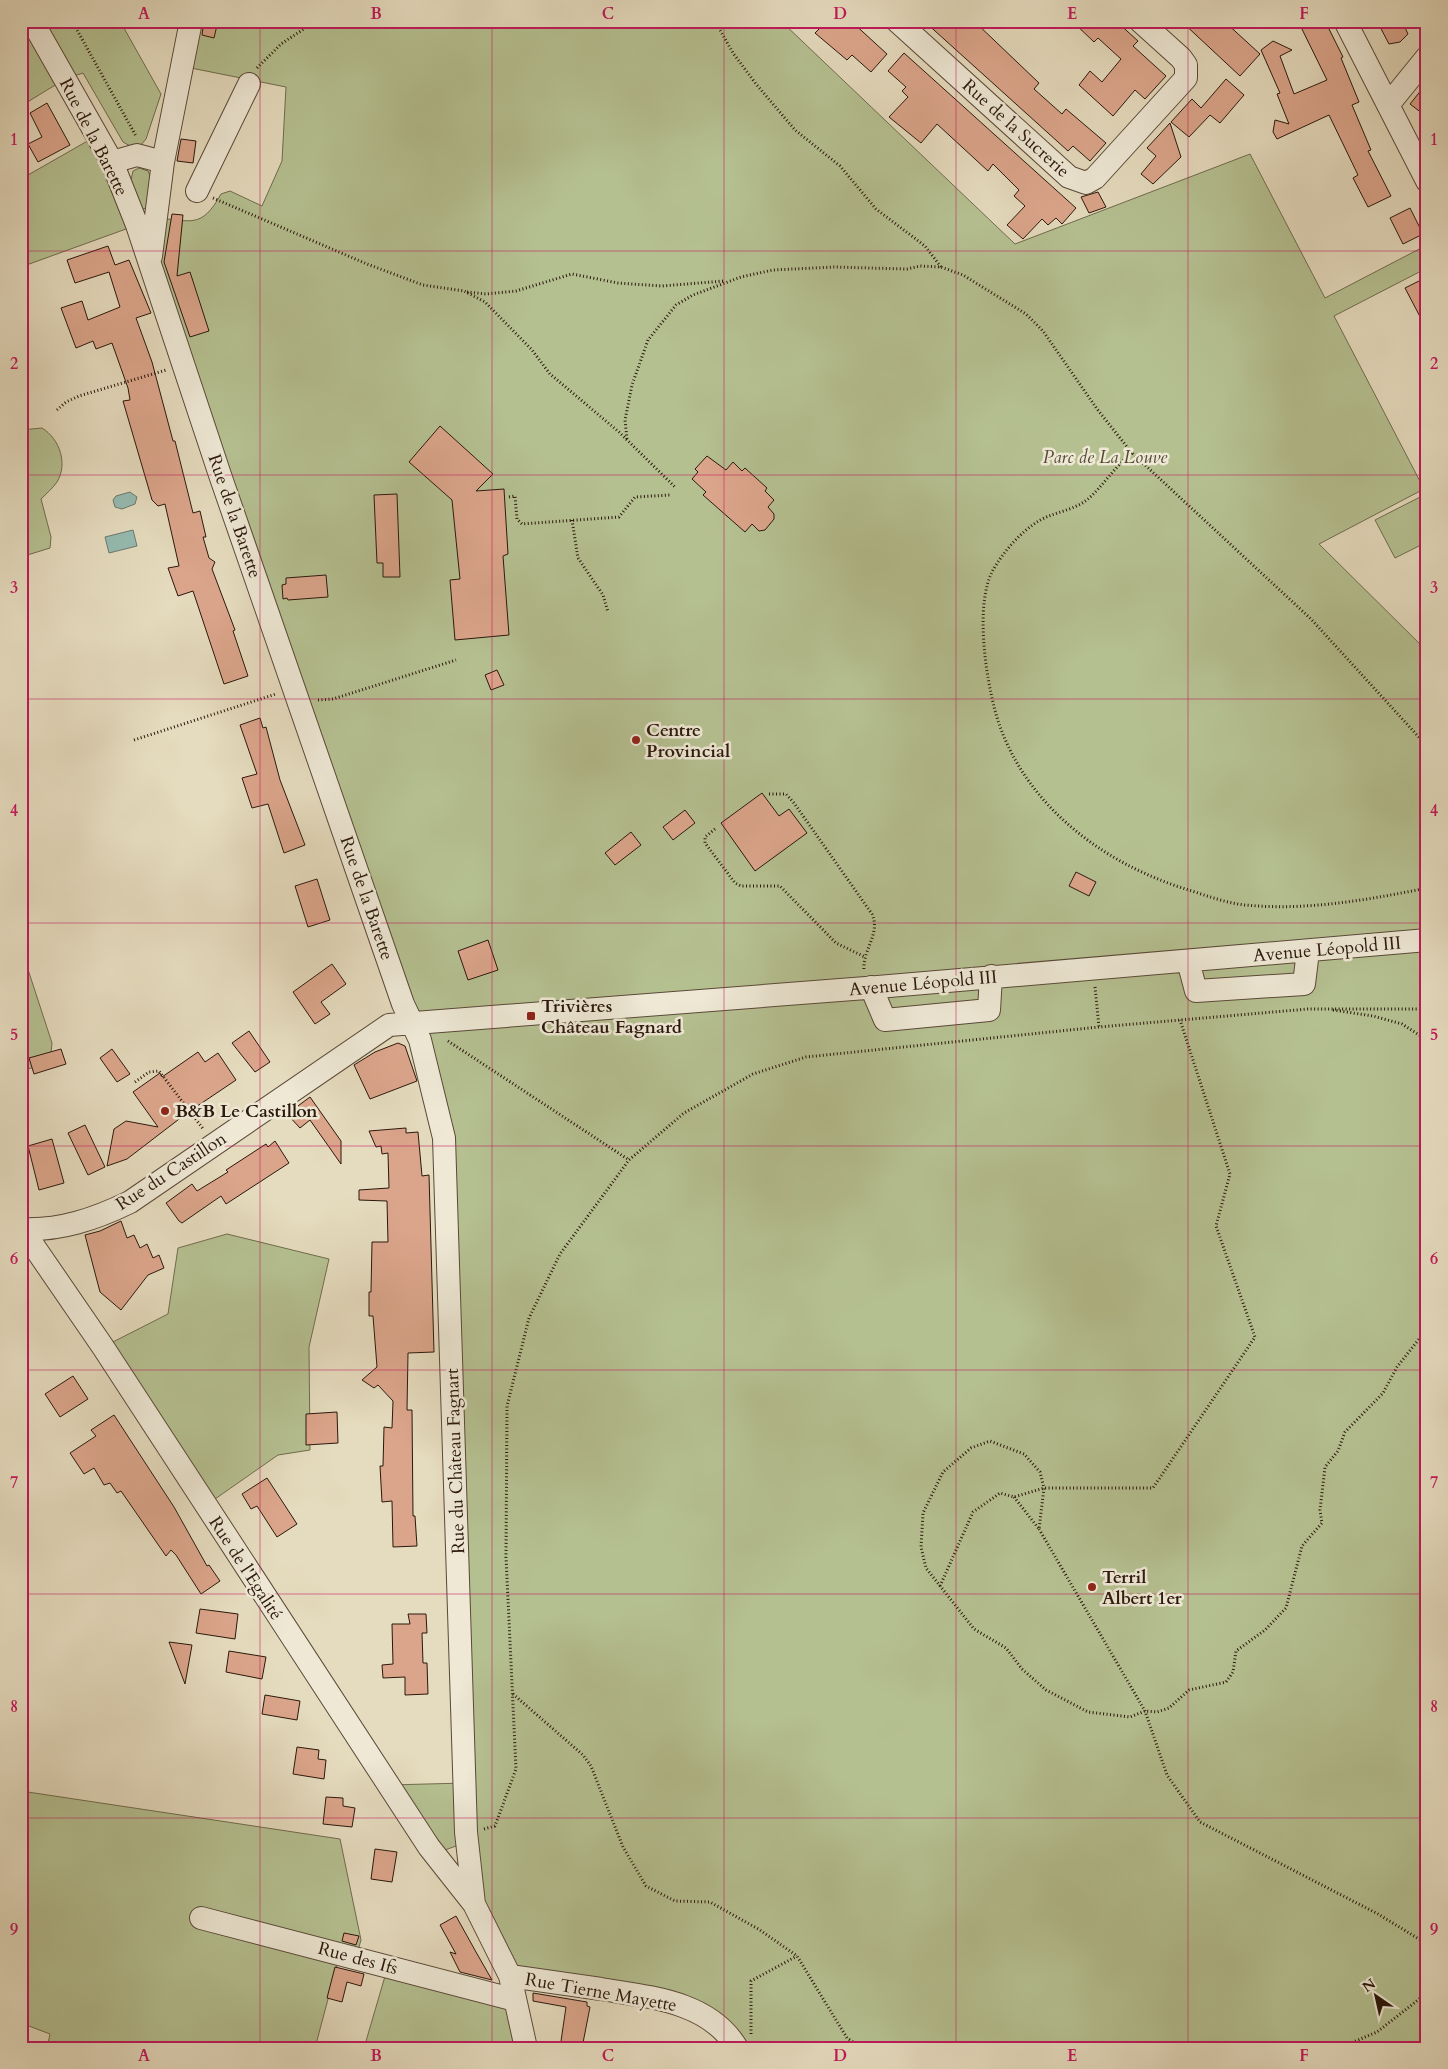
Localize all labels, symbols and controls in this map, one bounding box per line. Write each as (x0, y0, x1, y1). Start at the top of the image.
text: A (138, 3, 150, 25)
text: B (370, 3, 382, 25)
text: C (602, 3, 614, 25)
text: D (833, 3, 847, 25)
text: E (1067, 3, 1077, 25)
text: F (1299, 3, 1309, 25)
street label: Rue de la Sucrerie (956, 73, 1075, 183)
street label: Rue de la Barette (53, 74, 134, 201)
text: 1 (10, 129, 18, 151)
text: 1 (1430, 129, 1438, 151)
text: 2 (10, 353, 18, 375)
text: 2 (1430, 353, 1438, 375)
park label: Parc de La Louve (1043, 445, 1168, 470)
street label: Rue de la Barette (202, 451, 267, 581)
text: 3 (10, 577, 18, 599)
text: 3 (1430, 577, 1438, 599)
place label: Centre Provincial (646, 718, 730, 764)
marker: Centre Provincial (630, 734, 642, 746)
text: 4 (10, 800, 18, 822)
text: 4 (1430, 800, 1438, 822)
street label: Rue de la Barette (334, 833, 399, 963)
street label: Avenue Léopold III (1252, 931, 1402, 968)
street label: Avenue Léopold III (848, 965, 998, 1002)
place label: Trivières Château Fagnard (541, 994, 683, 1040)
marker: Trivières Château Fagnard (525, 1010, 537, 1022)
text: 5 (10, 1024, 18, 1046)
text: 5 (1430, 1024, 1438, 1046)
place label: B&B Le Castillon (175, 1099, 318, 1124)
marker: B&B Le Castillon (159, 1105, 171, 1117)
street label: Rue du Castillon (111, 1126, 232, 1217)
text: 6 (10, 1248, 18, 1270)
text: 6 (1430, 1248, 1438, 1270)
street label: Rue du Château Fagnart (440, 1367, 471, 1554)
text: 7 (10, 1472, 18, 1494)
text: 7 (1430, 1472, 1438, 1494)
street label: Rue de l'Egalité (203, 1512, 288, 1625)
place label: Terril Albert 1er (1102, 1565, 1183, 1611)
marker: Terril Albert 1er (1086, 1581, 1098, 1593)
text: 8 (10, 1696, 18, 1718)
text: 8 (1430, 1696, 1438, 1718)
text: 9 (10, 1919, 18, 1941)
text: 9 (1430, 1919, 1438, 1941)
street label: Rue des Ifs (315, 1936, 401, 1981)
street label: Rue Tierne Mayette (523, 1967, 679, 2018)
north arrow (1350, 1972, 1400, 2022)
text: N (1359, 1974, 1379, 1997)
text: A (138, 2045, 150, 2067)
text: B (370, 2045, 382, 2067)
text: C (602, 2045, 614, 2067)
text: D (833, 2045, 847, 2067)
text: E (1067, 2045, 1077, 2067)
text: F (1299, 2045, 1309, 2067)

